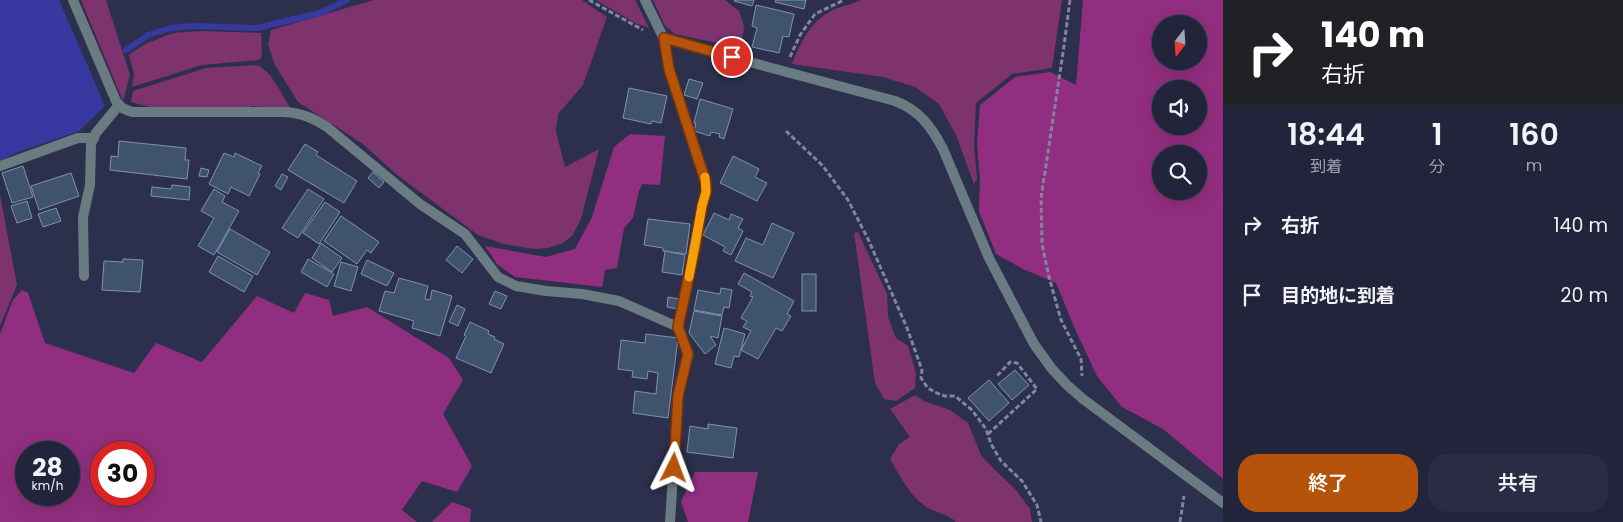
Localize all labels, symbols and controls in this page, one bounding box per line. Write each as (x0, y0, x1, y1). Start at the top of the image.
text: 140 m (1321, 10, 1425, 59)
north arrow (1152, 15, 1208, 70)
map controls (1152, 15, 1207, 200)
icon: right (1238, 20, 1303, 85)
pin (711, 36, 753, 78)
icon: arrive (718, 43, 746, 71)
text: 右折 (1321, 59, 1365, 90)
button: sound (1152, 80, 1207, 135)
text: 18:44 (1287, 113, 1365, 156)
text: 1 (1432, 113, 1443, 156)
text: 160 (1509, 113, 1559, 156)
button: search (1152, 145, 1207, 200)
text: m (1526, 154, 1542, 177)
text: 到着 (1310, 155, 1342, 178)
text: 分 (1429, 155, 1445, 178)
icon: right (1238, 211, 1266, 239)
text: 右折 (1281, 212, 1319, 239)
text: 140 m (1553, 212, 1608, 239)
icon: arrive (1238, 281, 1266, 309)
text: 目的地に到着 (1281, 282, 1395, 309)
text: 20 m (1560, 282, 1608, 309)
speed limit sign: 30 (90, 441, 155, 506)
position arrow (647, 441, 699, 493)
text: 28 (32, 450, 63, 485)
button: 終了 (1238, 454, 1418, 512)
button: 共有 (1428, 454, 1608, 512)
text: km/h (32, 477, 63, 494)

